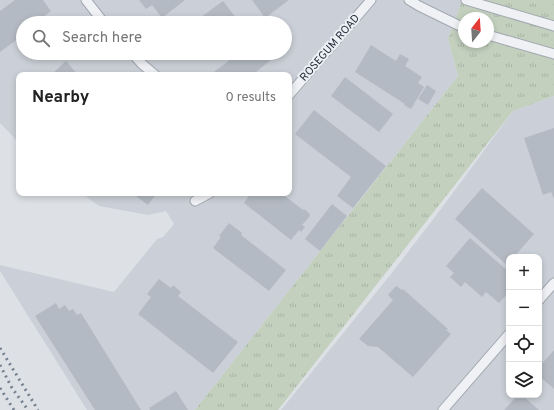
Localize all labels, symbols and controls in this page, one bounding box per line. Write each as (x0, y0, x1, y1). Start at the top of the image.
street label: ROSEGUM ROAD (297, 12, 363, 84)
north arrow (458, 12, 494, 48)
search box (16, 16, 292, 60)
icon: search (30, 27, 52, 49)
text: Search here (62, 29, 142, 48)
text: Nearby (32, 87, 89, 109)
text: 0 results (225, 90, 276, 106)
map controls (506, 254, 542, 398)
button: + (506, 254, 542, 290)
button: − (506, 290, 542, 326)
button: locate (506, 326, 542, 362)
button: layers (506, 362, 542, 398)

